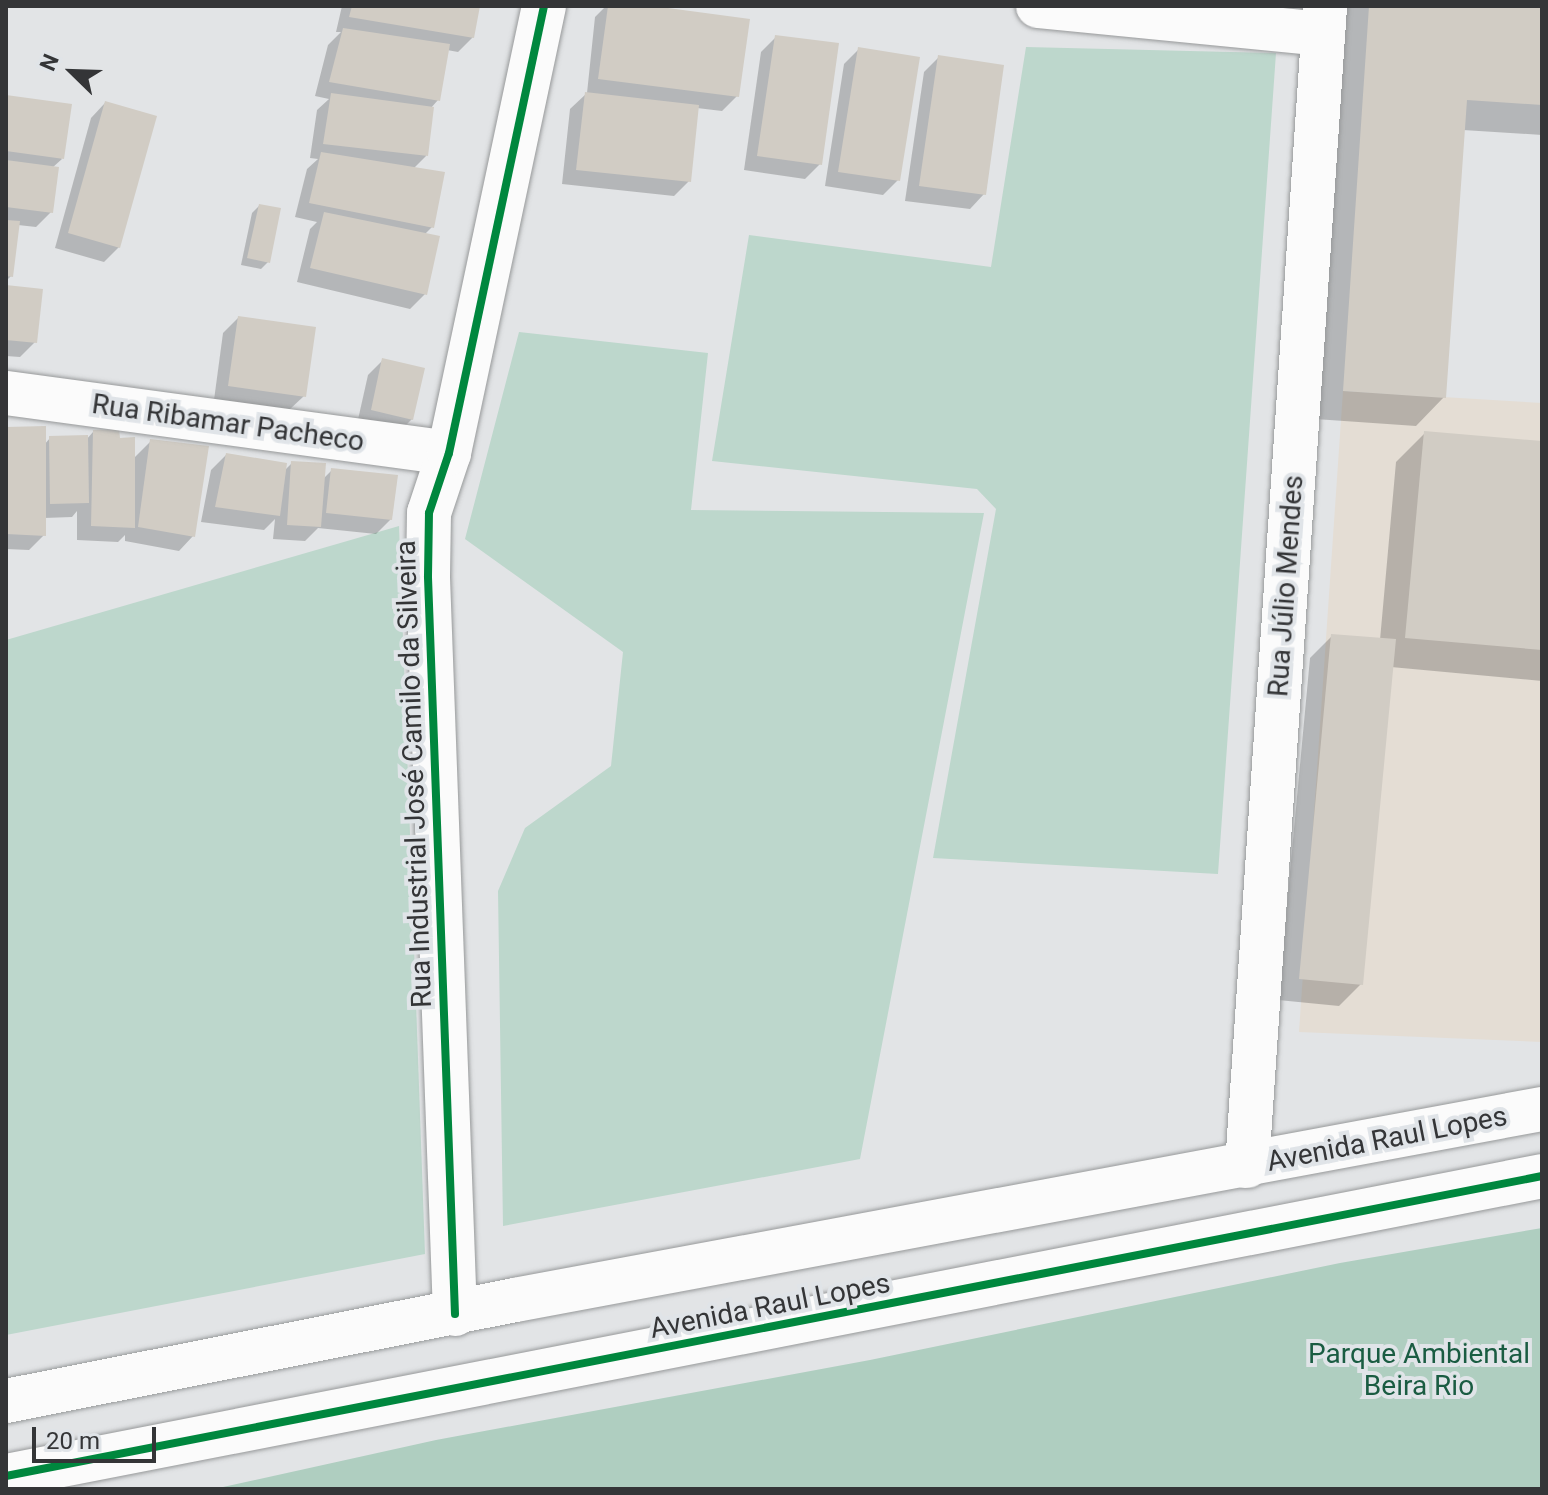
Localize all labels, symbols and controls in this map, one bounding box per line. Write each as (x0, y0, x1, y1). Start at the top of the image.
north arrow (32, 32, 112, 112)
text: N (35, 50, 64, 74)
street label: Rua Ribamar Pacheco (90, 387, 366, 459)
street label: Rua Júlio Mendes (1261, 474, 1311, 698)
street label: Rua Industrial José Camilo da Silveira (389, 540, 439, 1008)
street label: Avenida Raul Lopes (1264, 1099, 1510, 1179)
street label: Avenida Raul Lopes (647, 1266, 893, 1346)
park label: Parque Ambiental Beira Rio (1308, 1337, 1530, 1403)
scale bar (36, 1411, 160, 1461)
text: 20 m (46, 1427, 100, 1455)

